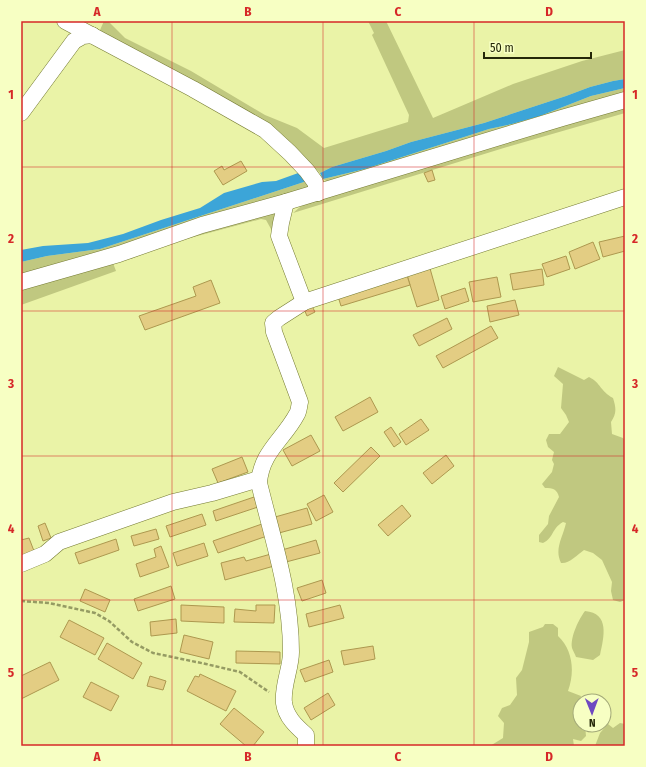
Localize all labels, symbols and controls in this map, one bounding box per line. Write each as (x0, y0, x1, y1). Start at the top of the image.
text: A (92, 4, 101, 19)
text: B (244, 4, 252, 19)
text: C (395, 4, 402, 19)
text: D (545, 4, 553, 19)
scale bar (484, 34, 591, 60)
text: 50 m (490, 41, 514, 55)
text: 1 (8, 87, 14, 102)
text: 1 (632, 87, 638, 102)
text: 2 (7, 231, 14, 246)
text: 2 (631, 231, 638, 246)
text: 3 (7, 376, 14, 391)
text: 3 (631, 376, 638, 391)
text: 4 (8, 521, 15, 536)
text: 4 (632, 521, 639, 536)
text: 5 (8, 665, 14, 680)
text: 5 (632, 665, 638, 680)
north arrow (572, 693, 612, 733)
text: N (589, 716, 596, 729)
text: A (92, 749, 101, 764)
text: B (244, 749, 252, 764)
text: C (395, 749, 402, 764)
text: D (545, 749, 553, 764)

